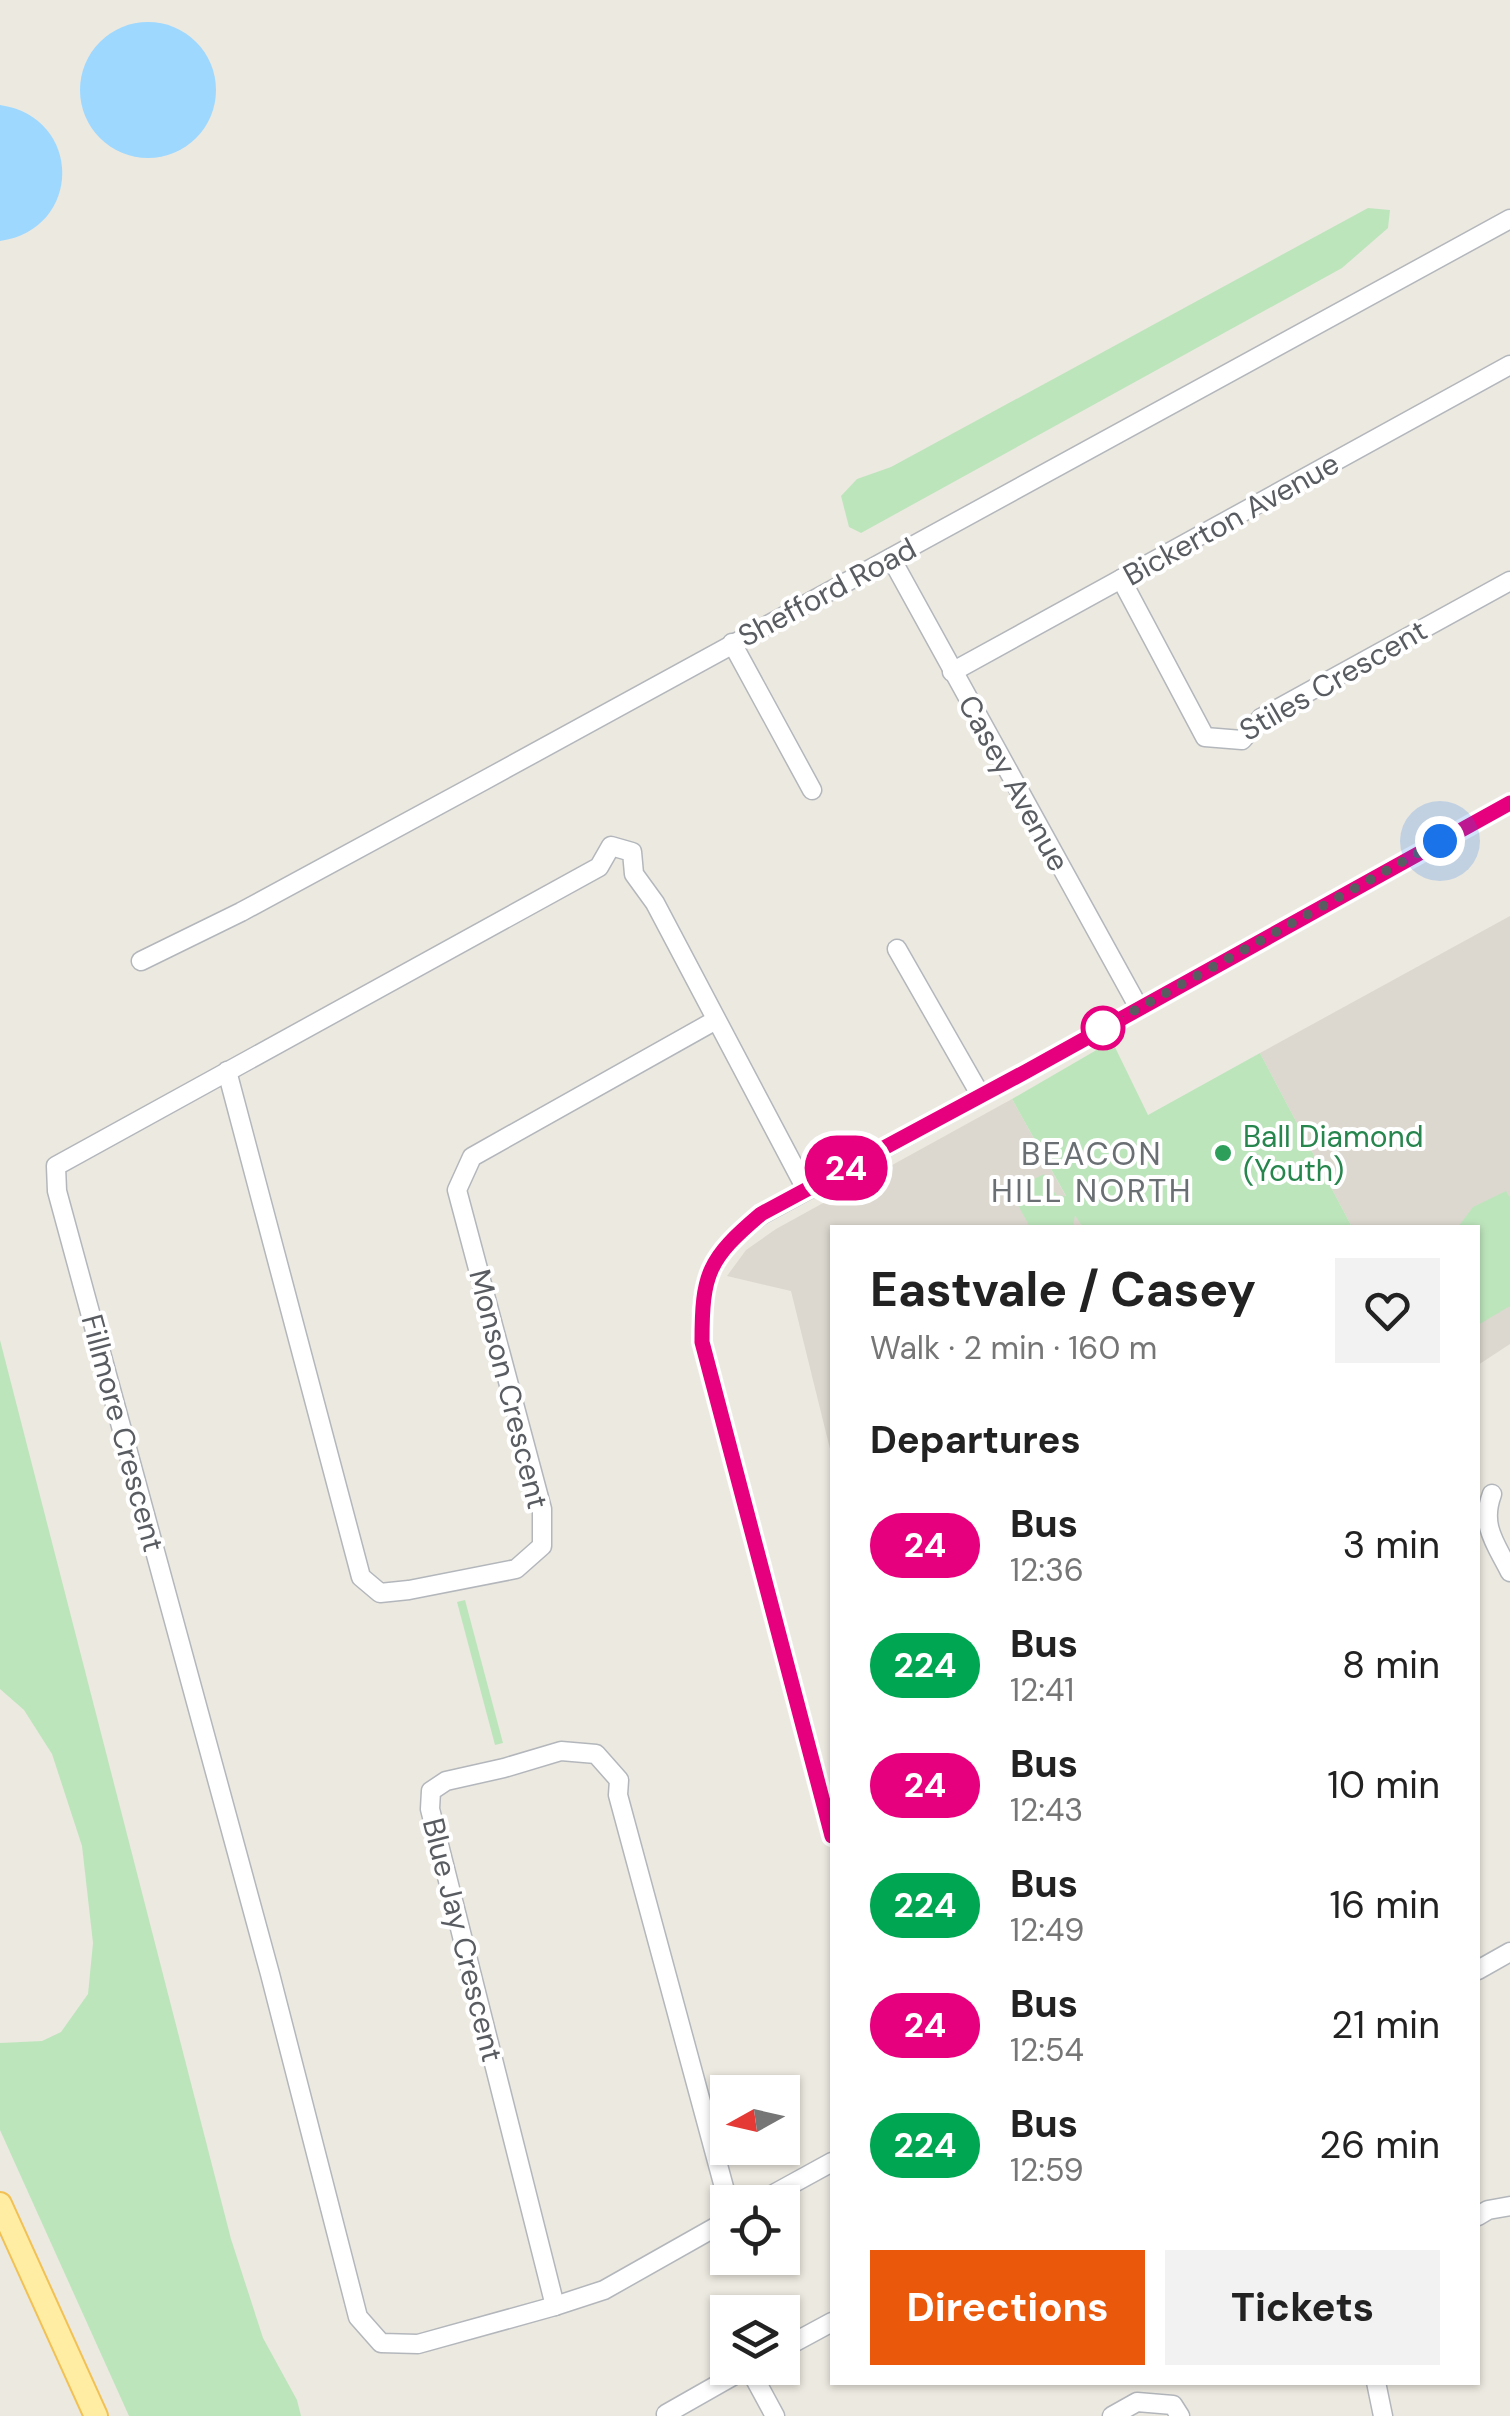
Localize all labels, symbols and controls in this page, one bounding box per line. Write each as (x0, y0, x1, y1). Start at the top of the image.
street label: Bickerton Avenue (1116, 444, 1346, 594)
street label: Shefford Road (731, 529, 923, 655)
street label: Stiles Crescent (1232, 610, 1434, 750)
street label: Casey Avenue (949, 688, 1079, 878)
your location (1415, 816, 1465, 866)
unlabelled marker (1082, 1007, 1124, 1049)
place label: Ball Diamond (Youth) (1243, 1117, 1423, 1190)
district label: BEACON HILL NORTH (991, 1133, 1193, 1212)
line badge: 24 (801, 1136, 891, 1200)
marker: Ball Diamond (Youth) (1212, 1142, 1234, 1164)
text: 24 (825, 1145, 867, 1191)
text: Eastvale / Casey (870, 1258, 1256, 1321)
button: heart (1335, 1258, 1440, 1363)
street label: Monson Crescent (460, 1265, 558, 1513)
street label: Fillmore Crescent (73, 1310, 173, 1556)
text: Walk · 2 min · 160 m (870, 1327, 1157, 1369)
text: Departures (870, 1415, 1081, 1465)
text: Bus (1010, 1499, 1078, 1549)
text: 3 min (1343, 1520, 1440, 1570)
text: 24 (904, 1522, 946, 1568)
text: 12:36 (1010, 1549, 1084, 1591)
text: Bus (1010, 1619, 1078, 1669)
text: 8 min (1342, 1640, 1440, 1690)
text: 224 (894, 1642, 956, 1688)
text: 12:41 (1010, 1669, 1074, 1711)
text: Bus (1010, 1739, 1078, 1789)
text: 10 min (1327, 1760, 1440, 1810)
text: 24 (904, 1762, 946, 1808)
text: 12:43 (1010, 1789, 1083, 1831)
street label: Blue Jay Crescent (414, 1814, 512, 2066)
text: Bus (1010, 1859, 1078, 1909)
text: 16 min (1329, 1880, 1440, 1930)
text: 224 (894, 1882, 956, 1928)
text: 12:49 (1010, 1909, 1084, 1951)
text: Bus (1010, 1979, 1078, 2029)
text: 21 min (1331, 2000, 1440, 2050)
text: 24 (904, 2002, 946, 2048)
text: 12:54 (1010, 2029, 1084, 2071)
north arrow (710, 2075, 800, 2165)
map controls (710, 2075, 800, 2385)
text: Bus (1010, 2099, 1078, 2149)
text: 26 min (1319, 2120, 1440, 2170)
text: 224 (894, 2122, 956, 2168)
text: 12:59 (1010, 2149, 1084, 2191)
button: locate (710, 2185, 800, 2275)
button: Directions (870, 2250, 1145, 2365)
button: Tickets (1165, 2250, 1440, 2365)
button: layers (710, 2295, 800, 2385)

